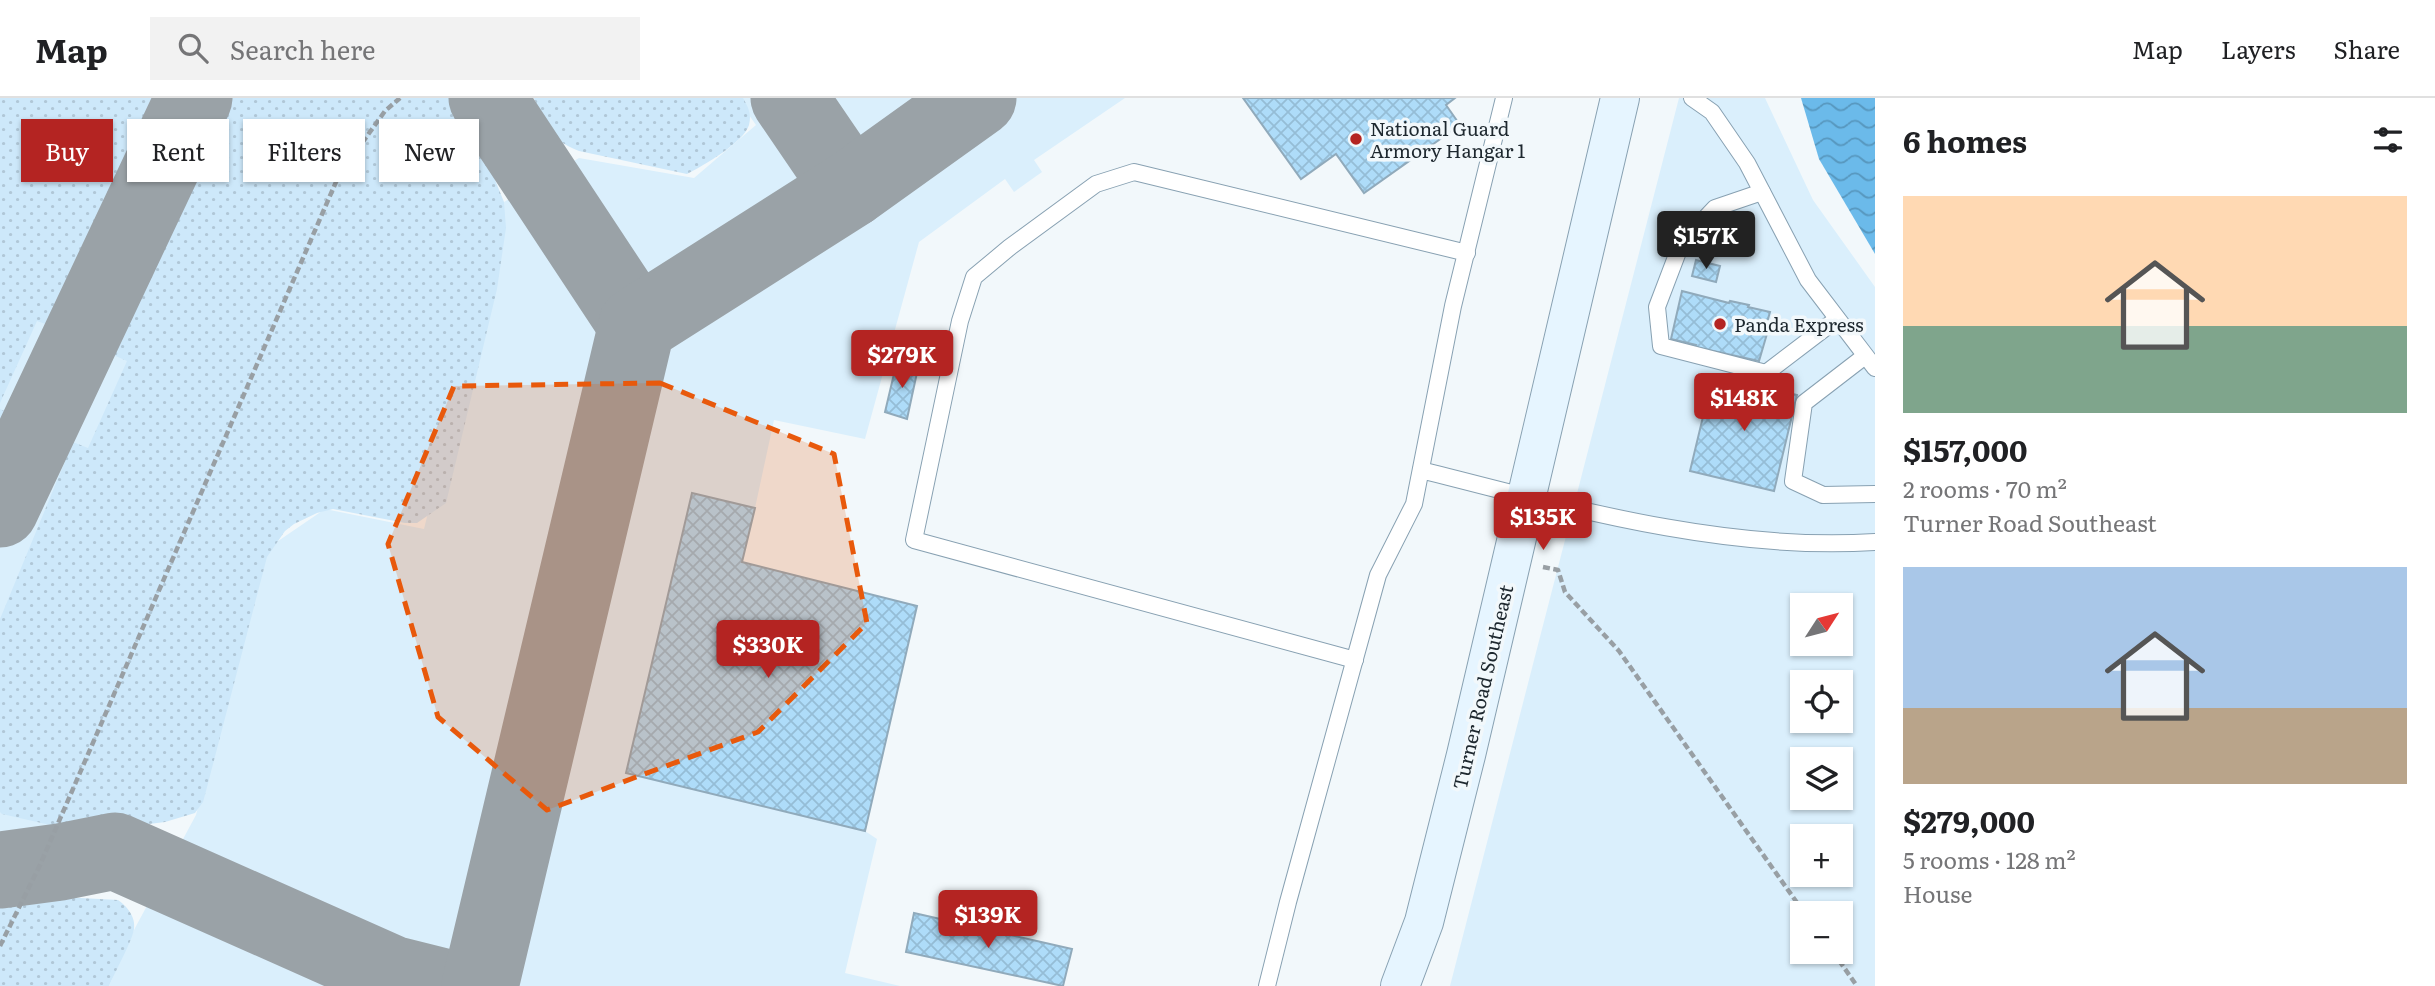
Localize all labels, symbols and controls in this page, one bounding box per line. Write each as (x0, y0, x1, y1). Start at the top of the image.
search box (150, 17, 640, 80)
text: Map (35, 24, 108, 73)
icon: search (174, 29, 212, 67)
text: Search here (230, 29, 376, 68)
text: Map (2132, 31, 2183, 66)
text: Layers (2221, 31, 2295, 66)
text: Share (2333, 31, 2400, 66)
place label: National Guard Armory Hangar 1 (1370, 114, 1525, 164)
text: 6 homes (1903, 118, 2027, 162)
chip: Buy (21, 119, 113, 182)
chip: Rent (127, 119, 229, 182)
chip: Filters (243, 119, 365, 182)
chip: New (379, 119, 479, 182)
icon: filters (2369, 121, 2407, 159)
marker: National Guard Armory Hangar 1 (1348, 131, 1364, 147)
pin: $157K (1657, 212, 1755, 271)
text: $157K (1673, 217, 1739, 251)
icon: home (2092, 242, 2218, 368)
place label: Panda Express (1734, 310, 1864, 338)
marker: Panda Express (1712, 316, 1728, 332)
pin: $279K (853, 330, 951, 390)
text: $279K (867, 336, 937, 370)
pin: $148K (1695, 374, 1793, 433)
text: $148K (1710, 379, 1778, 413)
text: $157,000 (1903, 427, 2027, 471)
text: 2 rooms · 70 m² (1903, 471, 2067, 505)
pin: $135K (1494, 492, 1592, 552)
text: $135K (1510, 498, 1576, 532)
text: Turner Road Southeast (1903, 505, 2157, 539)
street label: Turner Road Southeast (1445, 581, 1519, 792)
north arrow (1790, 593, 1853, 656)
map controls (1790, 593, 1853, 964)
icon: home (2092, 613, 2218, 739)
pin: $330K (719, 620, 817, 680)
text: $330K (732, 626, 804, 660)
button: locate (1790, 670, 1853, 733)
button: layers (1790, 747, 1853, 810)
text: $279,000 (1903, 798, 2035, 842)
button: + (1790, 824, 1853, 887)
text: 5 rooms · 128 m² (1903, 842, 2076, 876)
text: House (1903, 876, 1972, 910)
pin: $139K (939, 890, 1037, 950)
text: $139K (954, 896, 1022, 930)
button: − (1790, 901, 1853, 964)

